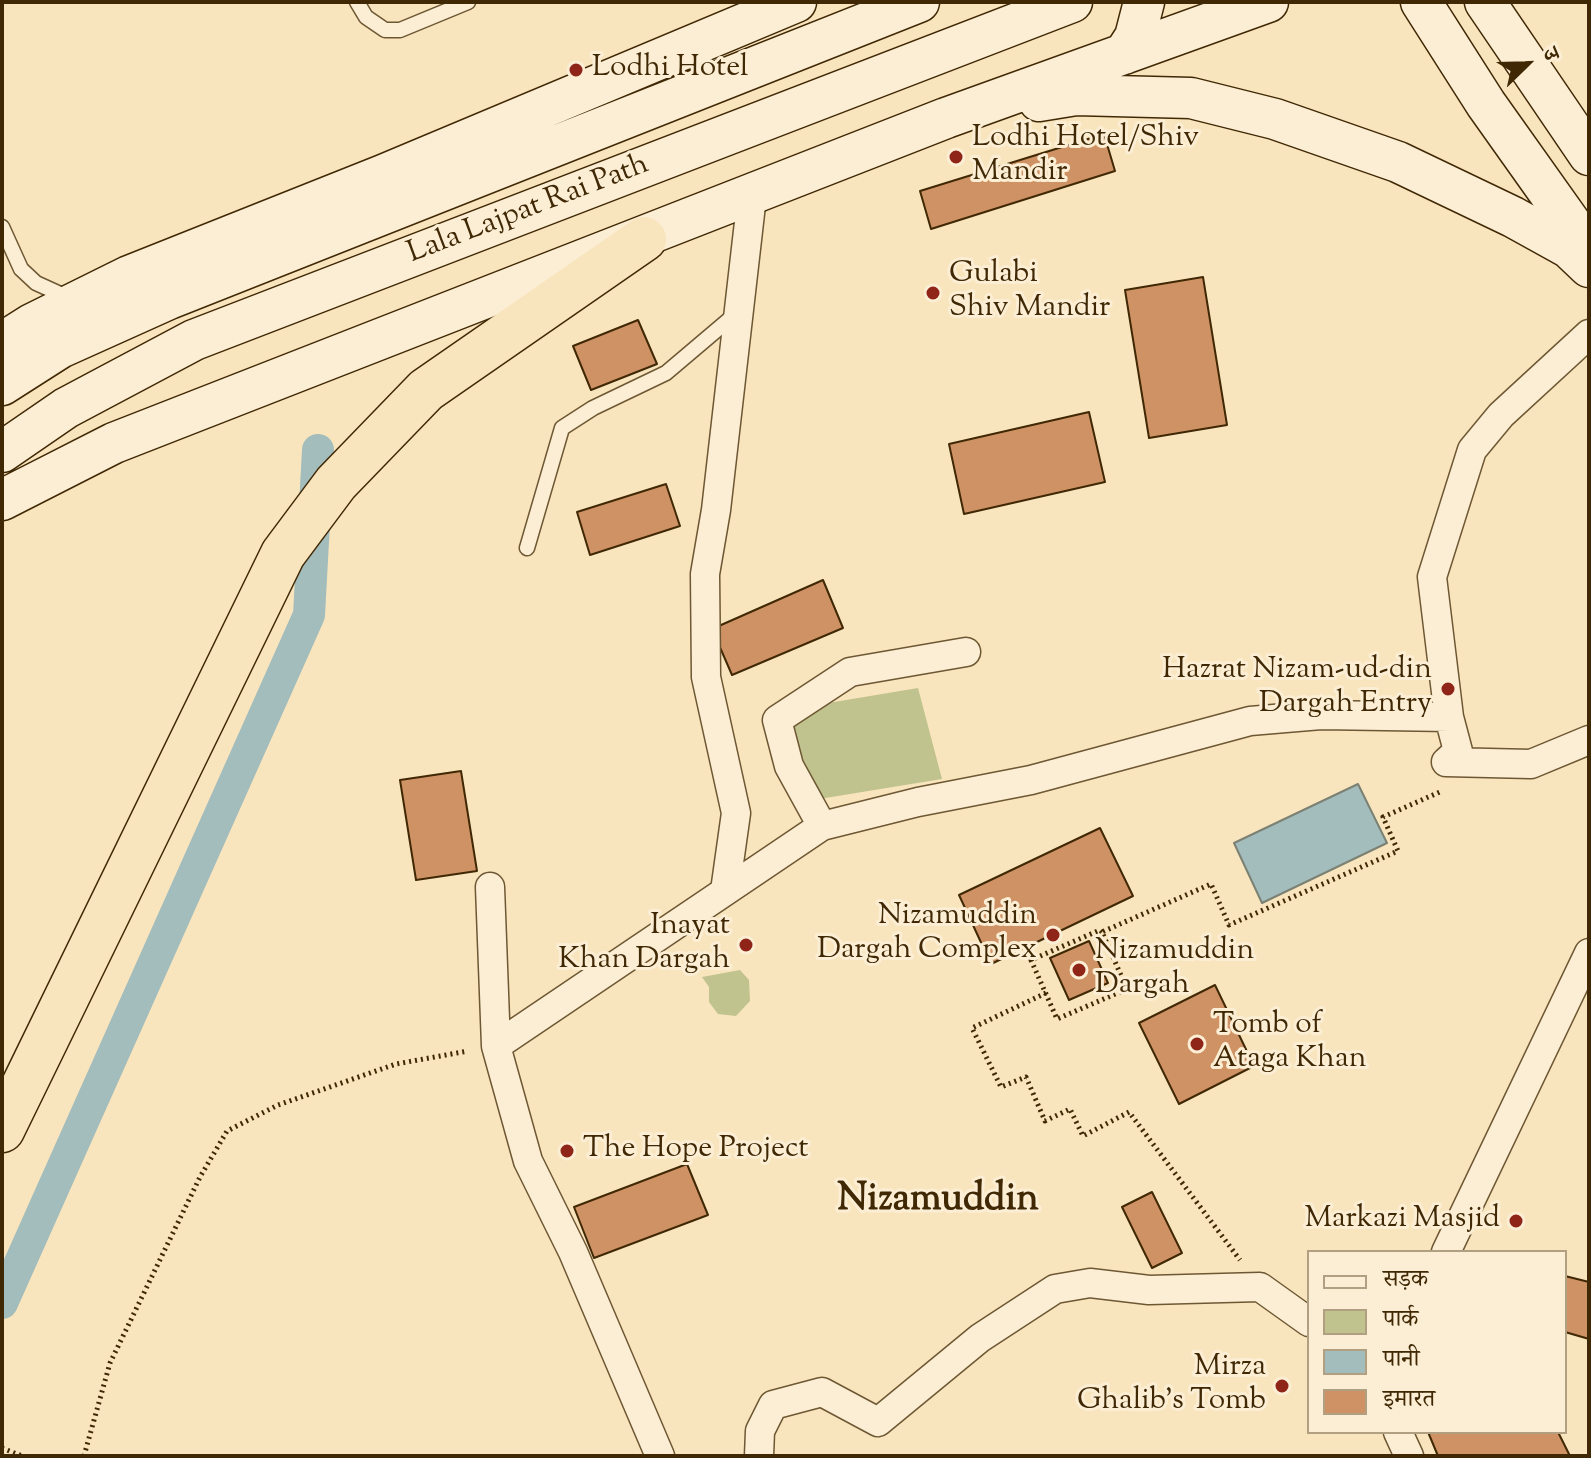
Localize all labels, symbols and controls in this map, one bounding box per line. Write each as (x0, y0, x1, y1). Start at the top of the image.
north arrow (1487, 24, 1567, 104)
text: उ (1532, 43, 1566, 66)
place label: Lodhi Hotel (592, 52, 748, 88)
marker: Lodhi Hotel (567, 61, 585, 79)
place label: Lodhi Hotel/Shiv Mandir (972, 122, 1199, 192)
street label: Lala Lajpat Rai Path (403, 148, 655, 274)
marker: Lodhi Hotel/Shiv Mandir (947, 148, 965, 166)
place label: Gulabi Shiv Mandir (949, 258, 1110, 328)
marker: Gulabi Shiv Mandir (924, 284, 942, 302)
place label: Hazrat Nizam-ud-din Dargah Entry (1162, 654, 1432, 724)
marker: Hazrat Nizam-ud-din Dargah Entry (1439, 680, 1457, 698)
place label: Nizamuddin Dargah Complex (817, 900, 1037, 970)
place label: Inayat Khan Dargah (558, 910, 730, 980)
marker: Nizamuddin Dargah Complex (1044, 926, 1062, 944)
place label: Nizamuddin Dargah (1095, 935, 1254, 1006)
marker: Inayat Khan Dargah (737, 936, 755, 954)
marker: Nizamuddin Dargah (1070, 961, 1088, 979)
place label: Tomb of Ataga Khan (1213, 1009, 1366, 1080)
marker: Tomb of Ataga Khan (1188, 1035, 1206, 1053)
place label: The Hope Project (583, 1133, 809, 1169)
marker: The Hope Project (558, 1142, 576, 1160)
district label: Nizamuddin (837, 1180, 1039, 1226)
place label: Markazi Masjid (1305, 1203, 1500, 1239)
marker: Markazi Masjid (1507, 1212, 1525, 1230)
legend (1307, 1250, 1567, 1434)
text: सड़क (1383, 1263, 1428, 1297)
text: पार्क (1383, 1303, 1418, 1337)
text: पानी (1383, 1343, 1420, 1377)
place label: Mirza Ghalib's Tomb (1077, 1351, 1266, 1422)
marker: Mirza Ghalib's Tomb (1273, 1377, 1291, 1395)
text: इमारत (1383, 1383, 1435, 1417)

